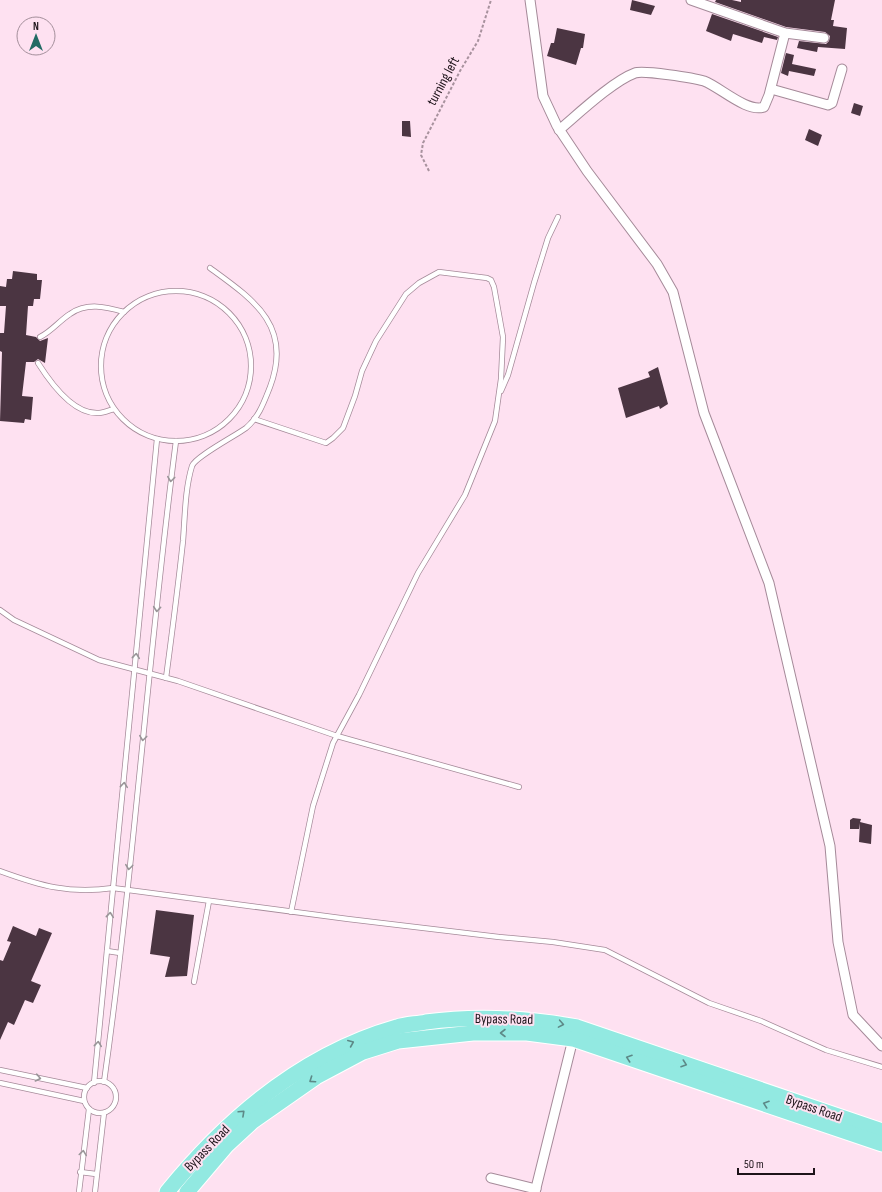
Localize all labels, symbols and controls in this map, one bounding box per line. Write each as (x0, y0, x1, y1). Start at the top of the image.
north arrow (16, 16, 56, 56)
text: N (33, 20, 39, 33)
street label: turning left (423, 54, 463, 108)
one-way arrow (167, 476, 176, 483)
one-way arrow (153, 606, 162, 612)
one-way arrow (132, 653, 141, 659)
one-way arrow (139, 735, 148, 741)
one-way arrow (119, 782, 128, 788)
one-way arrow (124, 864, 133, 870)
one-way arrow (106, 912, 115, 918)
street label: Bypass Road (475, 1010, 533, 1028)
one-way arrow (558, 1019, 564, 1028)
one-way arrow (500, 1029, 506, 1037)
one-way arrow (346, 1040, 354, 1048)
one-way arrow (93, 1041, 102, 1047)
one-way arrow (626, 1054, 633, 1063)
one-way arrow (681, 1059, 688, 1067)
one-way arrow (35, 1073, 41, 1081)
one-way arrow (309, 1075, 316, 1082)
street label: Bypass Road (784, 1090, 844, 1126)
one-way arrow (762, 1101, 769, 1109)
one-way arrow (237, 1111, 245, 1118)
street label: Bypass Road (181, 1121, 233, 1175)
one-way arrow (78, 1150, 87, 1156)
scale bar (738, 1150, 814, 1176)
text: 50 m (744, 1157, 764, 1172)

